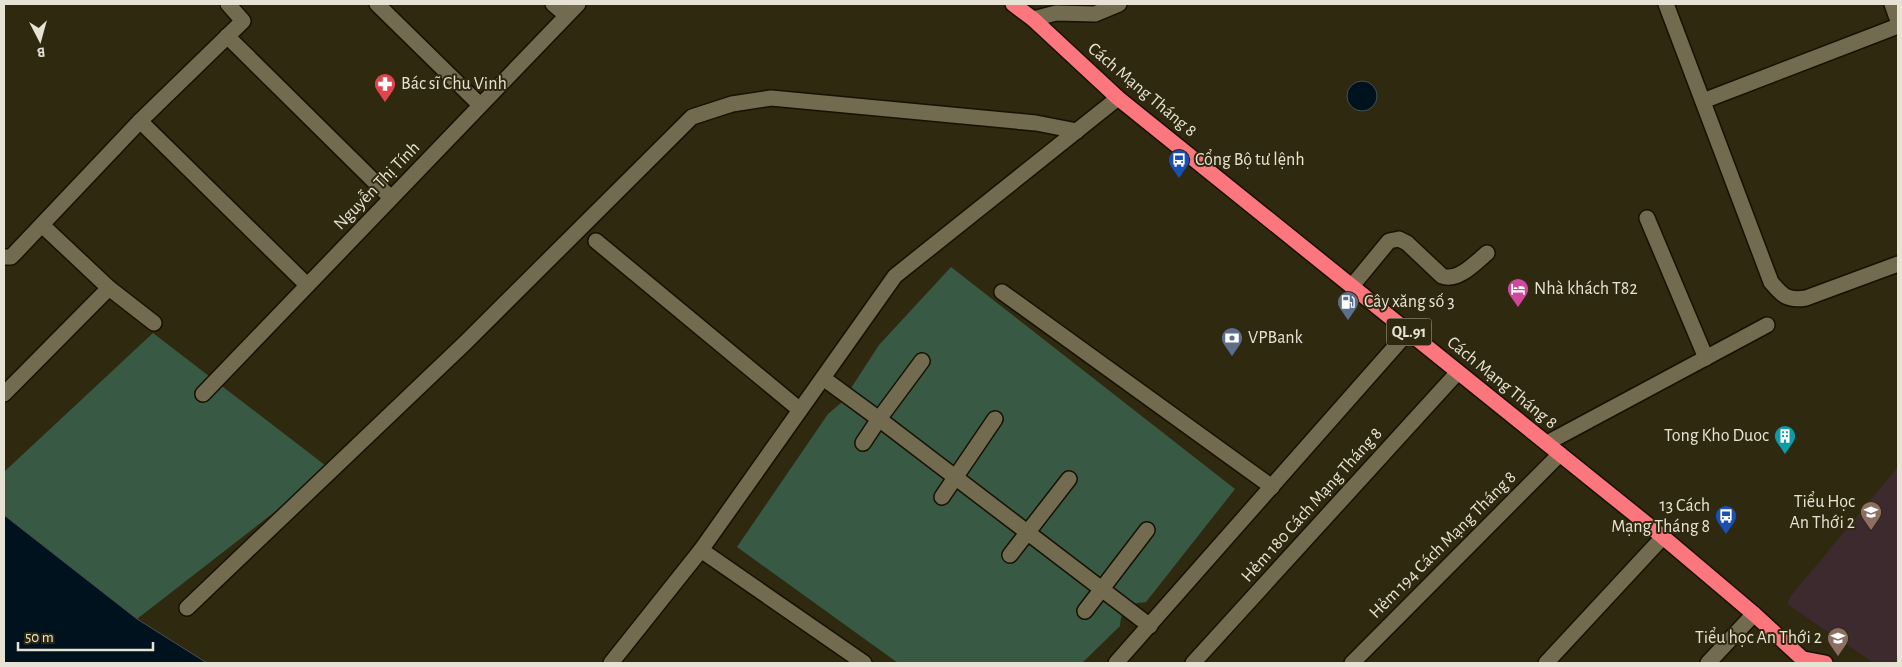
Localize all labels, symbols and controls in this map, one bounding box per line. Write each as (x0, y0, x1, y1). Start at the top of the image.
north arrow (15, 15, 65, 65)
street label: Cách Mạng Tháng 8 (1084, 39, 1200, 141)
text: B (36, 45, 46, 59)
pharmacy icon: Bác sĩ Chu Vinh (373, 72, 397, 103)
place label: Bác sĩ Chu Vinh (401, 75, 507, 93)
street label: Nguyễn Thị Tính (329, 137, 423, 234)
bus stop icon: Cổng Bộ tư lệnh (1167, 148, 1191, 179)
place label: Cổng Bộ tư lệnh (1195, 149, 1305, 169)
hotel icon: Nhà khách T82 (1506, 277, 1530, 308)
place label: Nhà khách T82 (1534, 280, 1638, 298)
fuel station icon: Cây xăng số 3 (1336, 290, 1360, 321)
place label: Cây xăng số 3 (1364, 292, 1455, 311)
road number: QL.91 (1386, 318, 1432, 346)
bank icon: VPBank (1220, 326, 1244, 357)
place label: VPBank (1248, 329, 1304, 347)
street label: Cách Mạng Tháng 8 (1444, 333, 1560, 433)
street label: Hẻm 180 Cách Mạng Tháng 8 (1238, 424, 1386, 586)
building icon: Tong Kho Duoc (1773, 424, 1797, 455)
place label: Tong Kho Duoc (1664, 427, 1769, 445)
street label: Hẻm 194 Cách Mạng Tháng 8 (1366, 468, 1520, 622)
place label: Tiểu Học An Thới 2 (1790, 491, 1855, 532)
place label: 13 Cách Mạng Tháng 8 (1611, 497, 1710, 536)
school or university icon: Tiểu Học An Thới 2 (1859, 500, 1883, 531)
bus stop icon: 13 Cách Mạng Tháng 8 (1714, 504, 1738, 535)
scale bar (18, 620, 152, 652)
school or university icon: Tiểu học An Thới 2 (1826, 626, 1850, 657)
place label: Tiểu học An Thới 2 (1695, 627, 1822, 647)
text: 50 m (25, 630, 54, 645)

